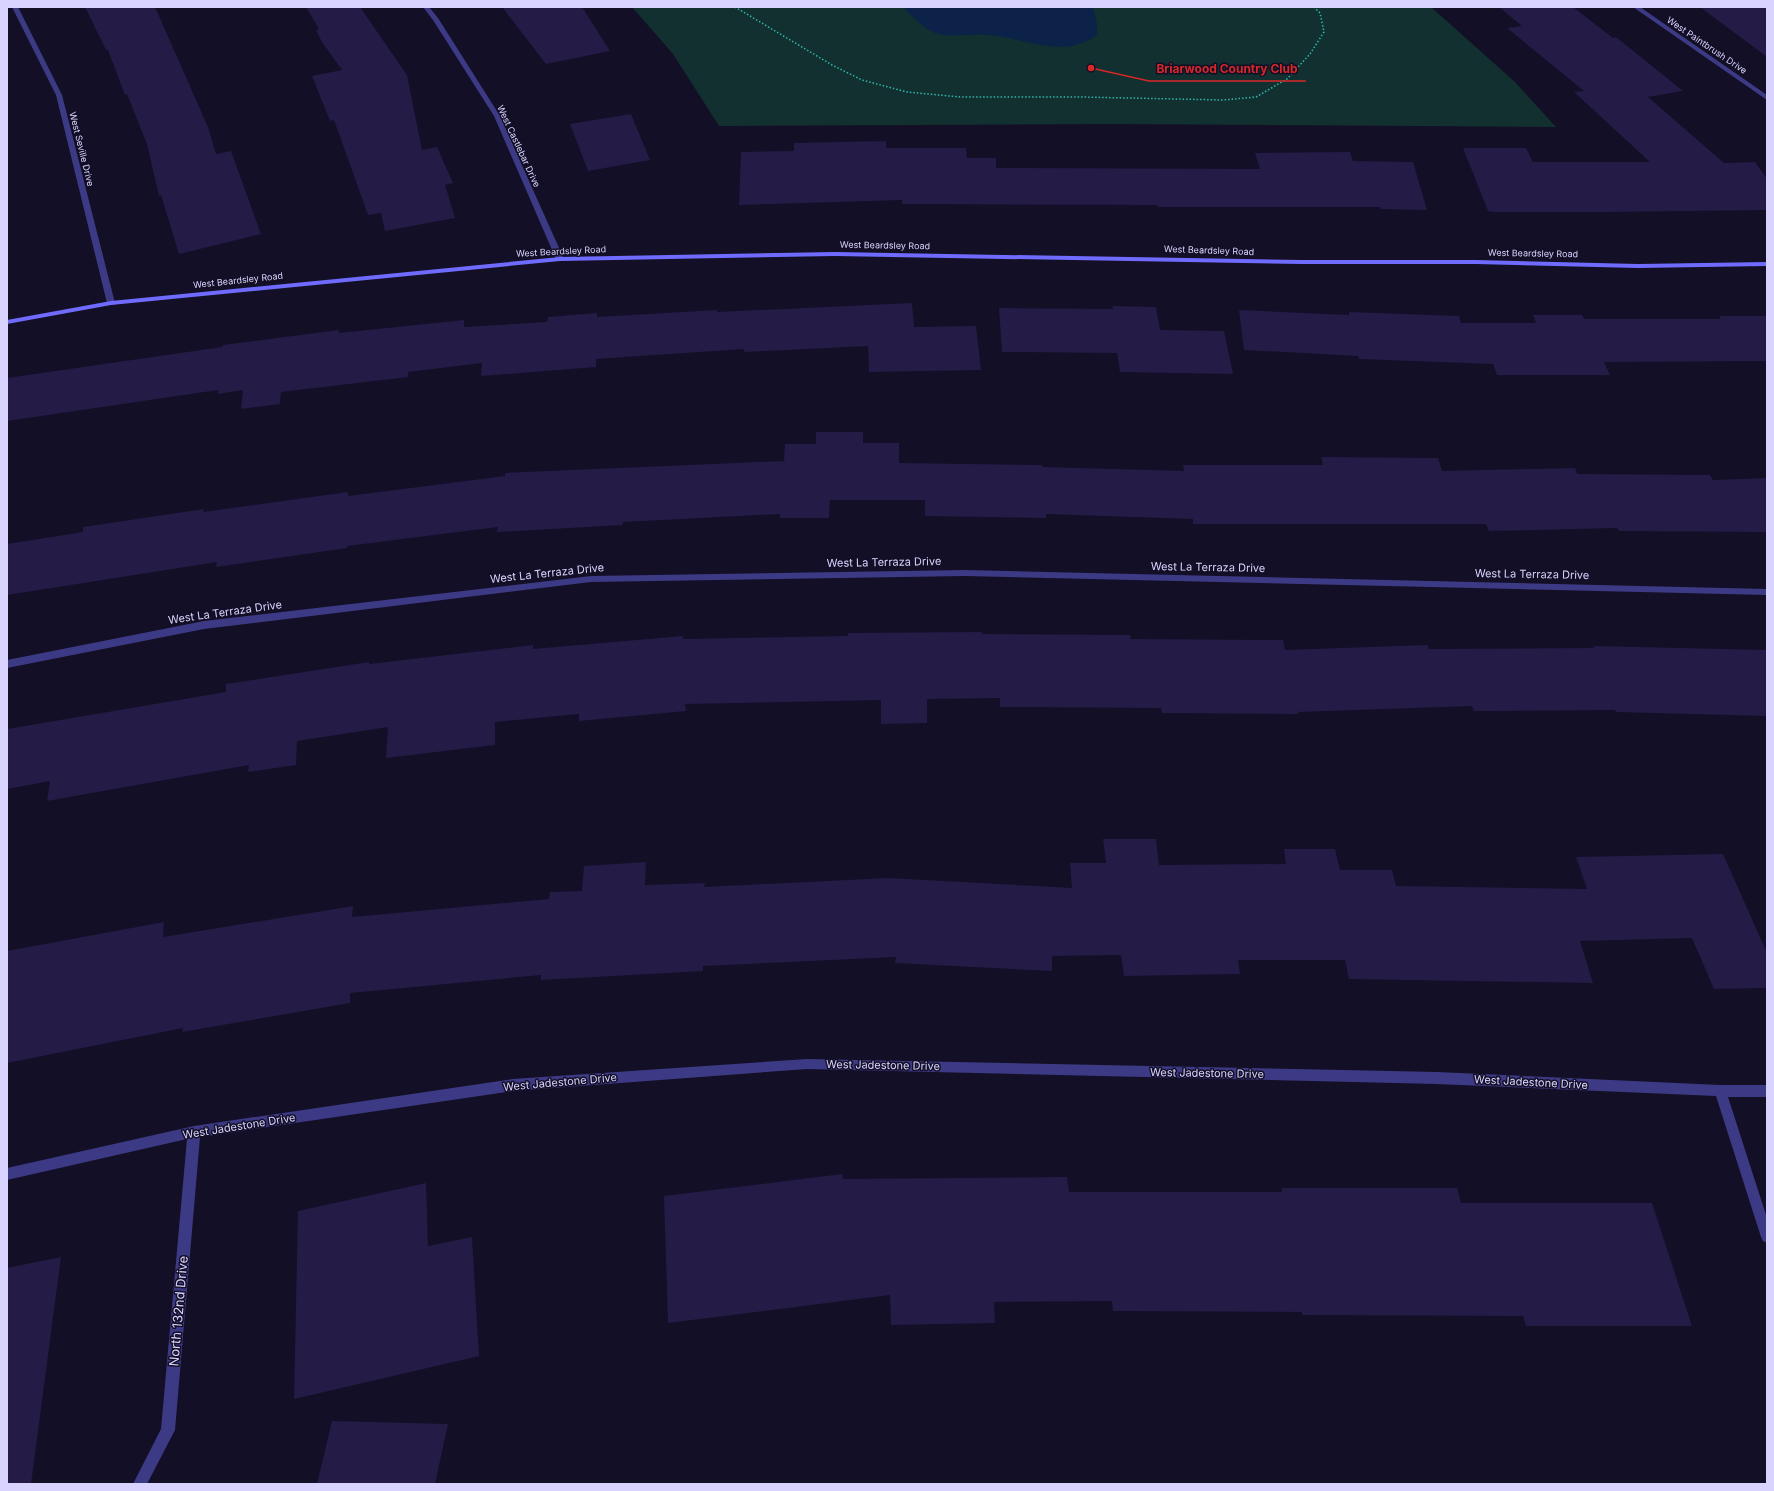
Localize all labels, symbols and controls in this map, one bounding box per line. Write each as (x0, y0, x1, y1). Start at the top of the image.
street label: West Paintbrush Drive (1665, 14, 1749, 76)
callout: Briarwood Country Club (1149, 57, 1306, 81)
text: Briarwood Country Club (1156, 61, 1298, 76)
street label: West Castlebar Drive (495, 103, 543, 189)
street label: West Seville Drive (67, 111, 97, 187)
street label: West Beardsley Road (840, 239, 930, 251)
street label: West Beardsley Road (516, 243, 606, 259)
street label: West Beardsley Road (1164, 243, 1254, 257)
street label: West Beardsley Road (1488, 247, 1578, 259)
street label: West Beardsley Road (193, 270, 283, 290)
street label: West La Terraza Drive (827, 554, 941, 570)
street label: West La Terraza Drive (1151, 559, 1265, 575)
street label: West La Terraza Drive (489, 560, 605, 586)
street label: West La Terraza Drive (1475, 566, 1589, 582)
street label: West La Terraza Drive (167, 597, 283, 627)
street label: West Jadestone Drive (826, 1057, 940, 1073)
street label: West Jadestone Drive (1150, 1065, 1264, 1081)
street label: West Jadestone Drive (503, 1070, 617, 1094)
street label: West Jadestone Drive (1474, 1072, 1588, 1092)
street label: West Jadestone Drive (182, 1110, 296, 1142)
street label: North 132nd Drive (165, 1255, 191, 1367)

